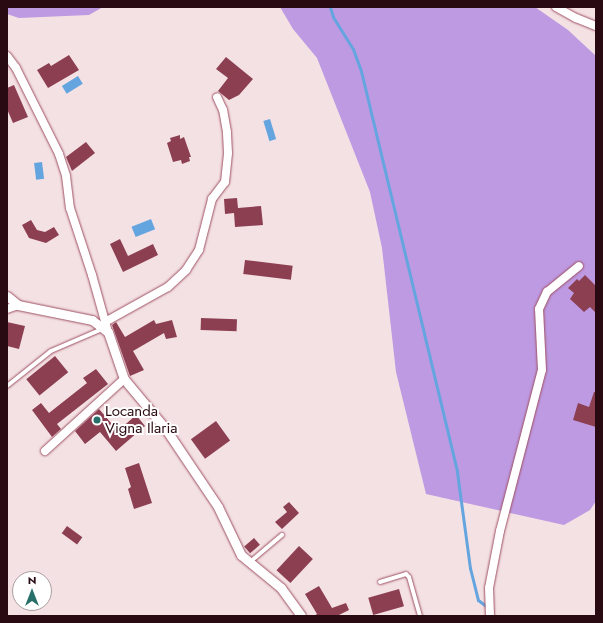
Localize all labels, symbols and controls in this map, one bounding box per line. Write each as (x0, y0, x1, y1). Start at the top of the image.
place label: Locanda Vigna Ilaria (105, 402, 178, 437)
marker: Locanda Vigna Ilaria (92, 415, 102, 425)
north arrow (12, 571, 52, 611)
text: N (28, 572, 36, 588)

